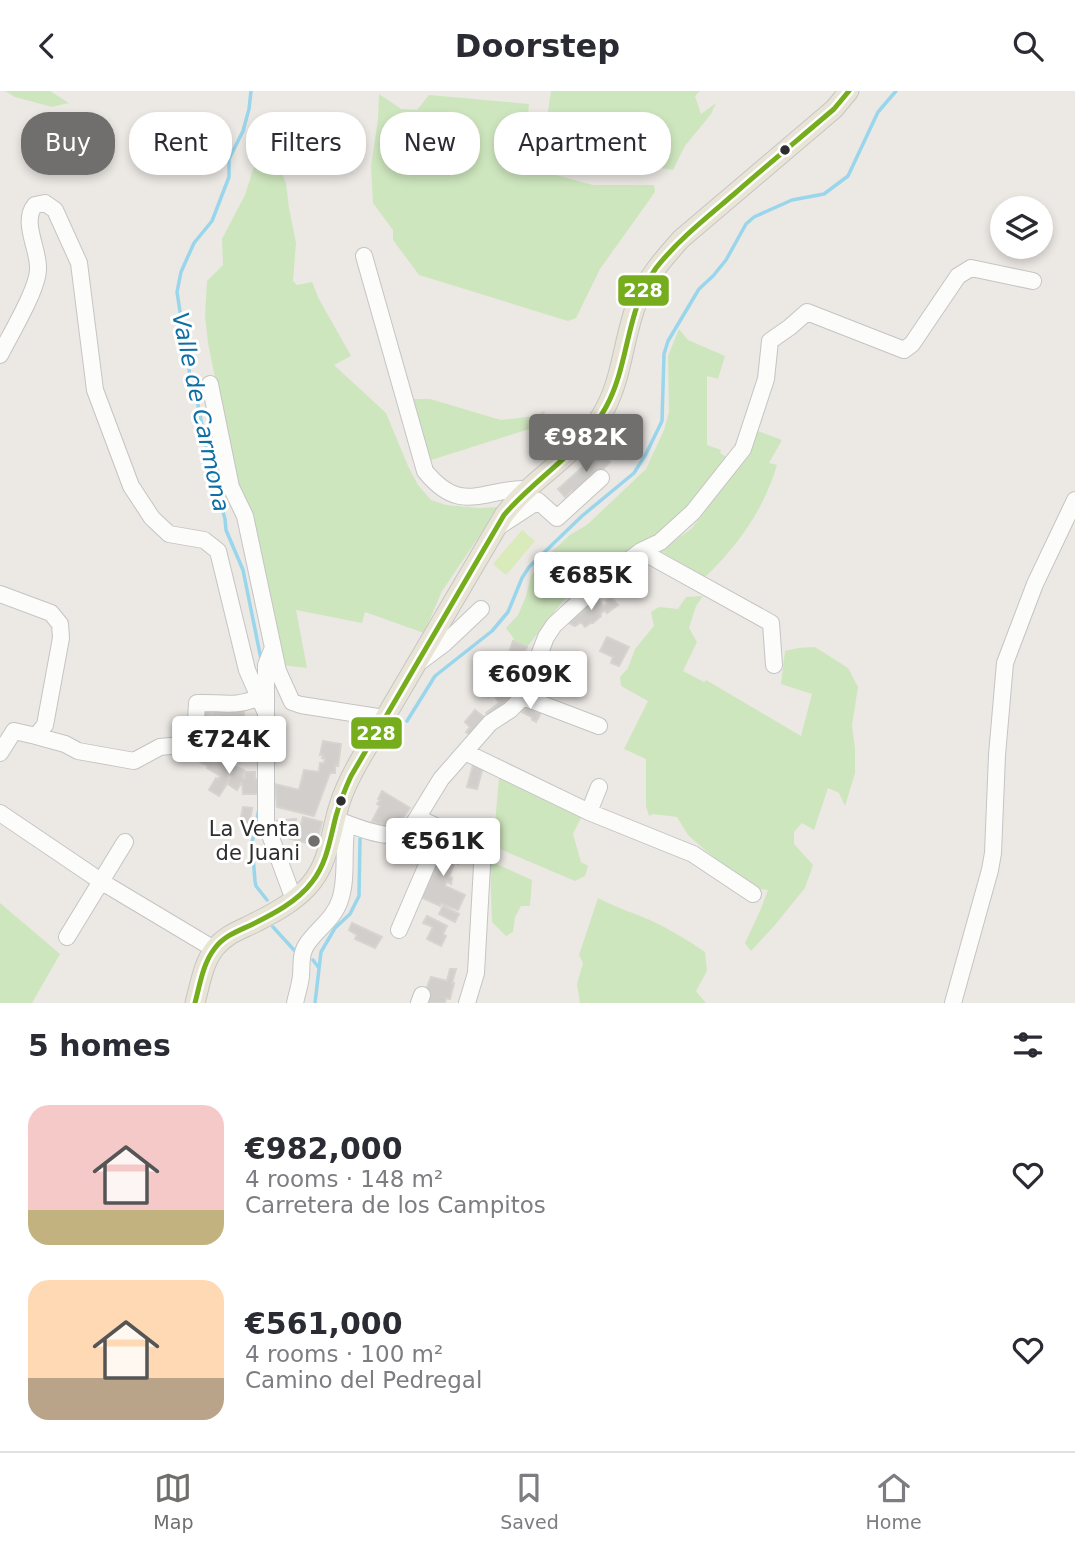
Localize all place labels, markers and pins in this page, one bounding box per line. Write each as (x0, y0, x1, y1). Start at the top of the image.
unlabelled marker (778, 143, 792, 157)
pin: €982K (537, 415, 635, 474)
pin: €685K (542, 553, 640, 612)
pin: €609K (481, 651, 579, 711)
pin: €724K (180, 717, 278, 776)
unlabelled marker (334, 794, 348, 808)
place label: La Venta de Juani (209, 817, 300, 865)
pin: €561K (394, 819, 492, 878)
marker: La Venta de Juani (306, 833, 322, 849)

